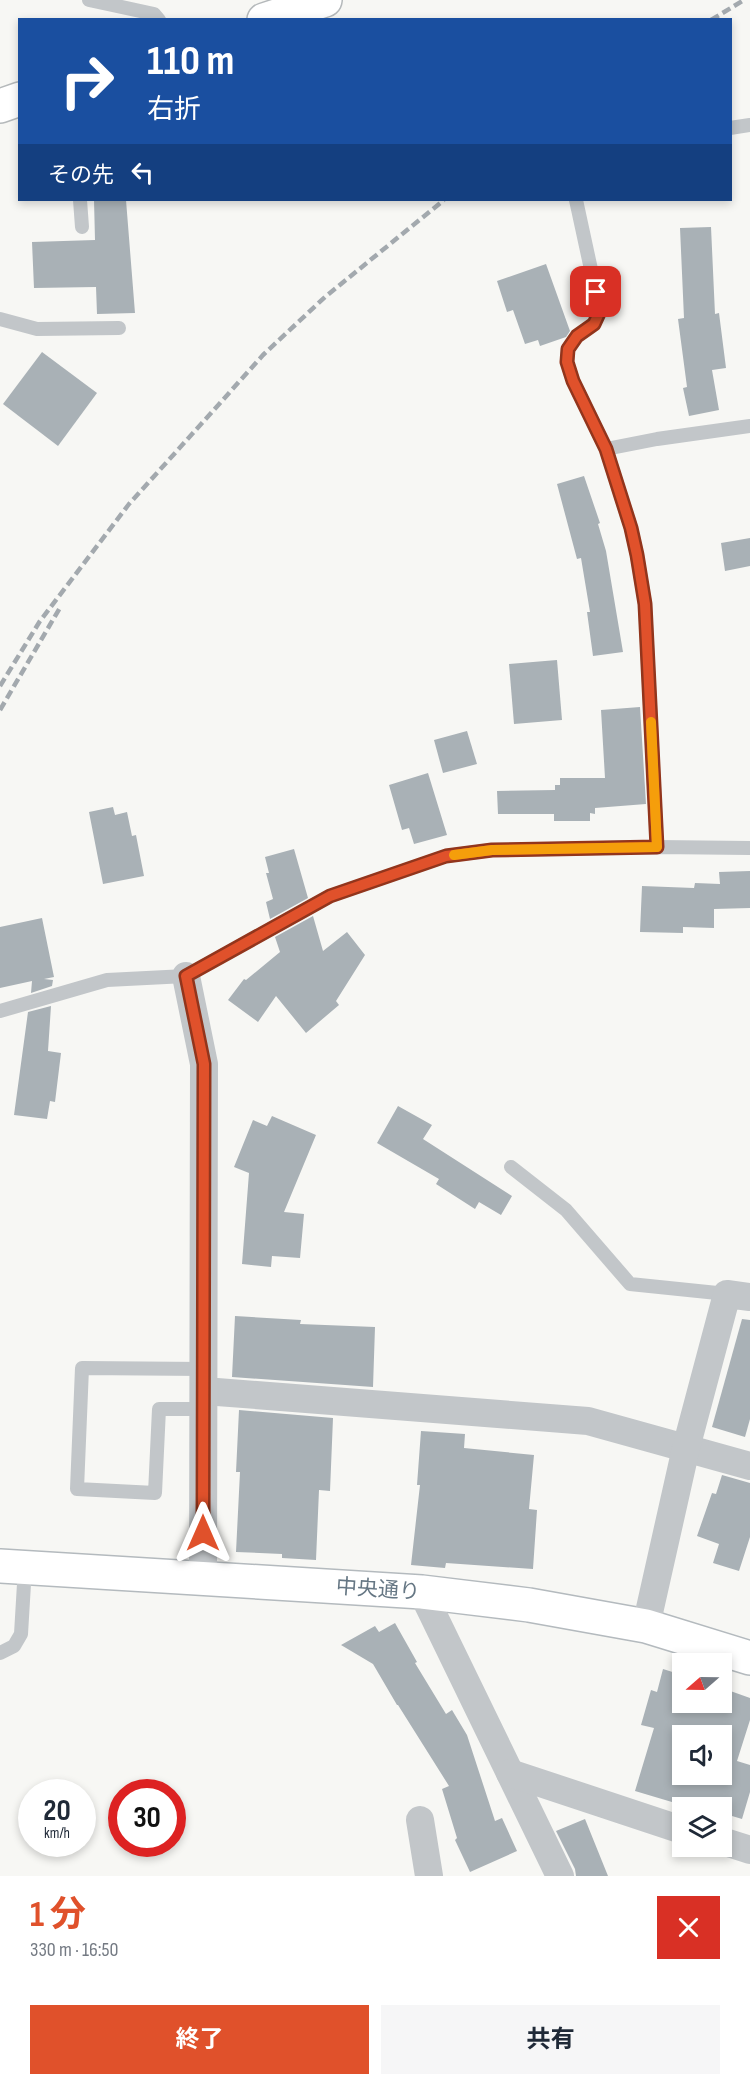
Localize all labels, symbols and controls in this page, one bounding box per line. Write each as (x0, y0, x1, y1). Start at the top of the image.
text: 110 m (147, 36, 234, 87)
icon: right (48, 42, 126, 120)
text: 右折 (147, 94, 201, 126)
icon: left (126, 156, 159, 189)
text: その先 (48, 162, 114, 189)
pin (570, 266, 621, 317)
icon: arrive (579, 275, 612, 308)
position arrow (171, 1501, 235, 1565)
street label: 中央通り (335, 1574, 421, 1605)
north arrow (672, 1653, 732, 1713)
map controls (672, 1653, 732, 1857)
button: sound (672, 1725, 732, 1785)
speed limit sign: 30 (108, 1779, 186, 1857)
text: 20 (43, 1793, 71, 1829)
button: layers (672, 1797, 732, 1857)
text: km/h (44, 1824, 70, 1843)
text: 1 分 (30, 1894, 86, 1937)
button: close (657, 1896, 720, 1959)
text: 330 m · 16:50 (30, 1938, 119, 1962)
button: 終了 (30, 2005, 369, 2074)
button: 共有 (381, 2005, 720, 2074)

